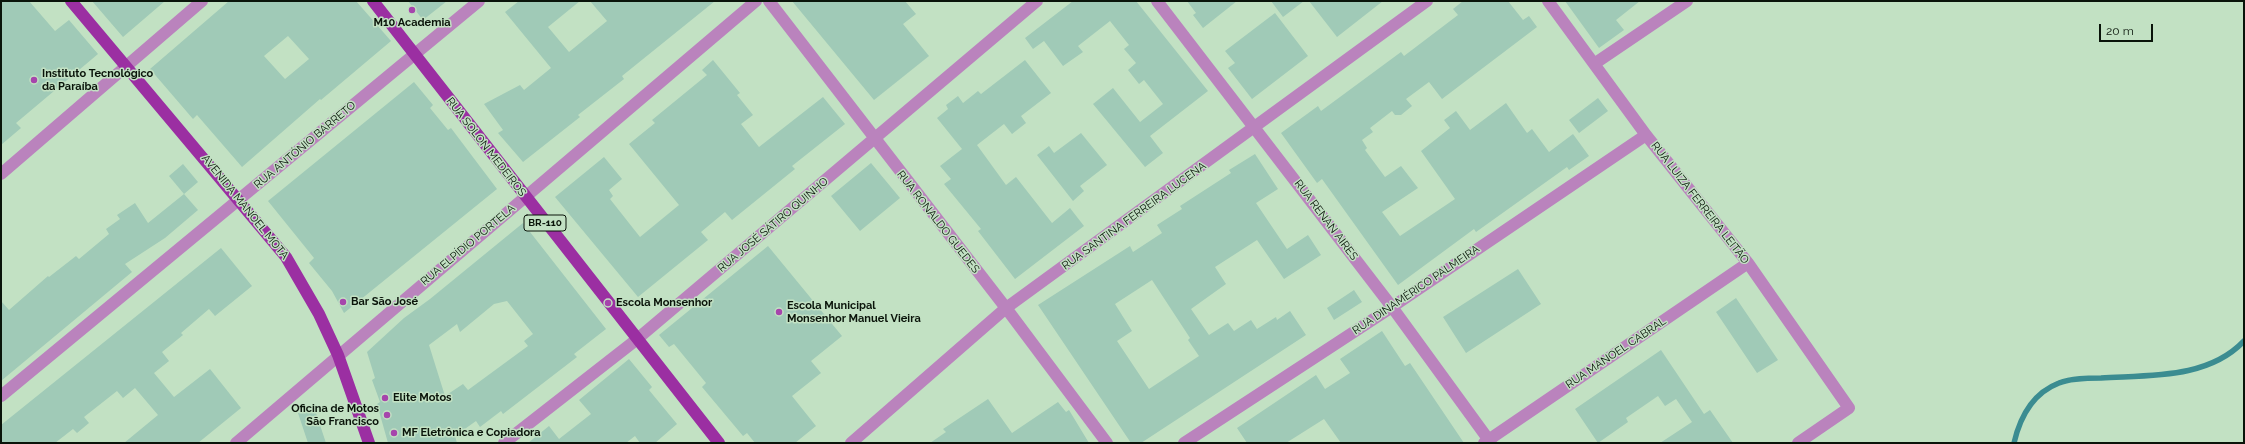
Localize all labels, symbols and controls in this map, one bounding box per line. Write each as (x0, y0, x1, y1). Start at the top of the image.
marker: M10 Academia (407, 5, 417, 15)
place label: M10 Academia (373, 16, 451, 30)
scale bar (2101, 16, 2155, 42)
text: 20 m (2106, 24, 2134, 38)
place label: Instituto Tecnológico da Paraíba (42, 67, 153, 93)
marker: Instituto Tecnológico da Paraíba (29, 75, 39, 85)
street label: RUA SOLON MEDEIROS (443, 95, 529, 199)
street label: RUA ANTÓNIO BARRETO (251, 99, 359, 191)
street label: RUA LUIZA FERREIRA LEITÃO (1648, 139, 1752, 267)
street label: AVENIDA MANOEL MOTA (199, 152, 291, 262)
street label: RUA SANTINA FERREIRA LUCENA (1059, 159, 1209, 273)
street label: RUA RONALDO GUEDES (894, 168, 982, 276)
street label: RUA JOSÉ SÁTIRO QUINHO (715, 175, 831, 275)
street label: RUA RENAN AIRES (1291, 177, 1361, 263)
street label: RUA ELPÍDIO PORTELA (418, 202, 518, 288)
road number: BR-110 (524, 215, 566, 231)
street label: RUA DINAMÉRICO PALMEIRA (1350, 242, 1482, 338)
place label: Bar São José (351, 295, 418, 309)
place label: Escola Monsenhor (616, 296, 712, 310)
marker: Bar São José (338, 297, 348, 307)
marker: Escola Monsenhor (603, 298, 613, 308)
place label: Escola Municipal Monsenhor Manuel Vieira (787, 299, 921, 325)
marker: Escola Municipal Monsenhor Manuel Vieira (774, 307, 784, 317)
street label: RUA MANOEL CABRAL (1563, 314, 1669, 392)
place label: Elite Motos (393, 391, 452, 405)
marker: Elite Motos (380, 393, 390, 403)
place label: Oficina de Motos São Francisco (291, 402, 379, 428)
marker: Oficina de Motos São Francisco (382, 410, 392, 420)
place label: MF Eletrônica e Copiadora (402, 426, 541, 440)
marker: MF Eletrônica e Copiadora (389, 428, 399, 438)

